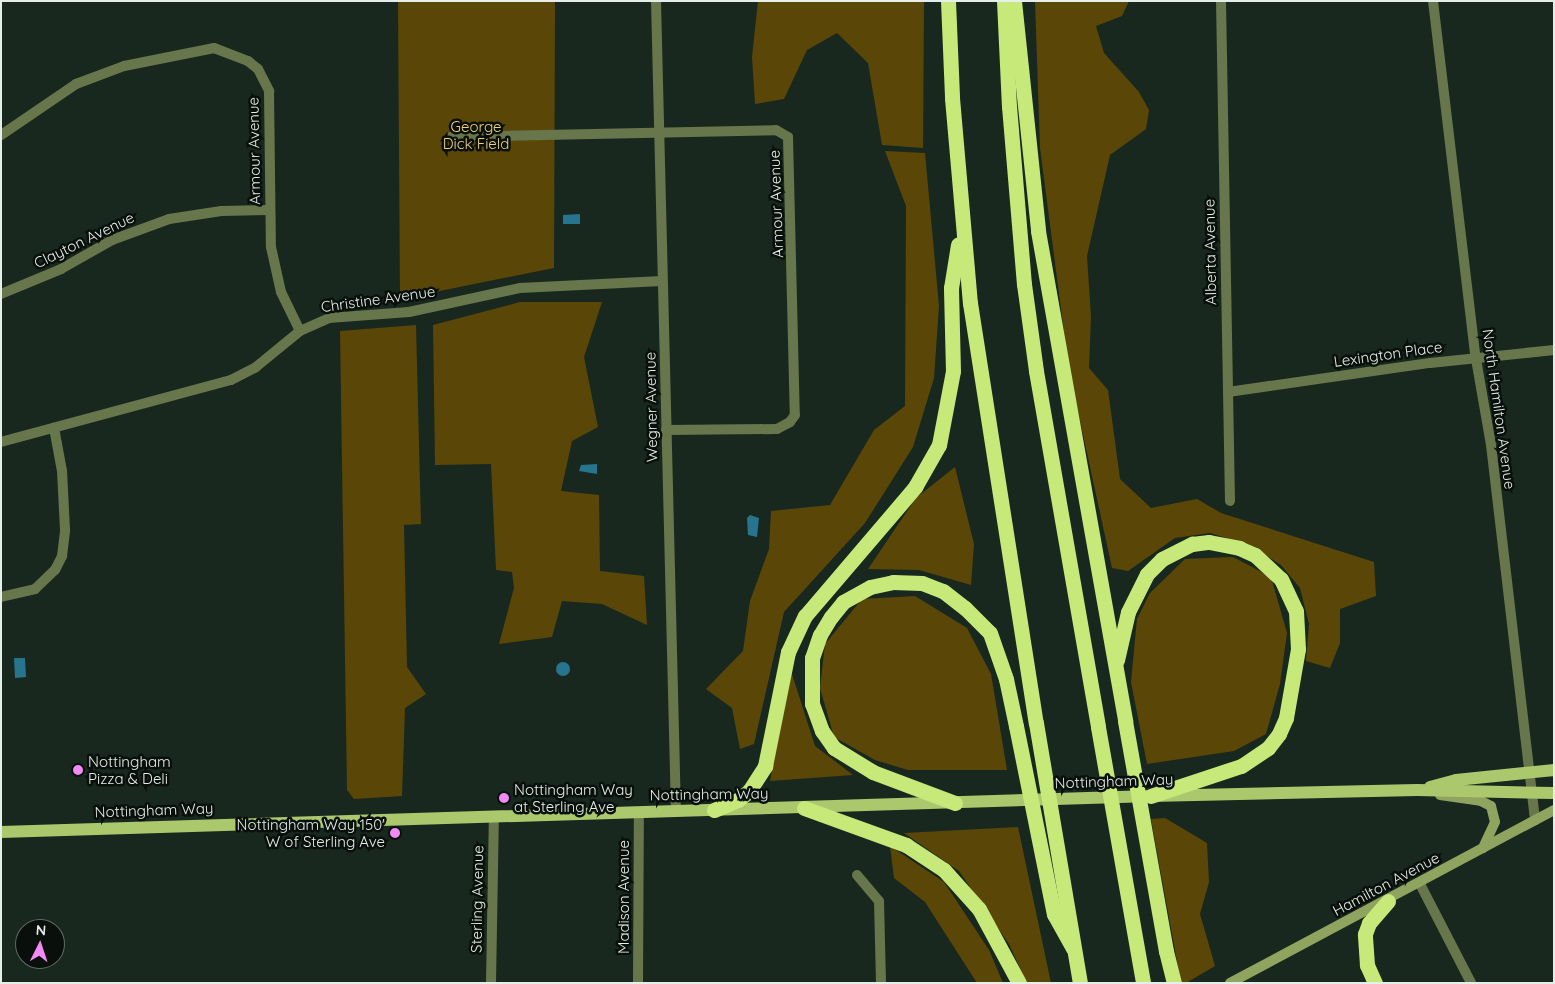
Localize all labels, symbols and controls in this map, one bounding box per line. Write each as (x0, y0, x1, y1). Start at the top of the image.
street label: Armour Avenue (244, 97, 264, 205)
park label: George Dick Field (443, 117, 509, 152)
street label: Armour Avenue (765, 150, 787, 258)
street label: Alberta Avenue (1200, 199, 1220, 305)
street label: Clayton Avenue (31, 208, 137, 272)
street label: Christine Avenue (320, 282, 436, 316)
street label: North Hamilton Avenue (1479, 328, 1519, 490)
street label: Lexington Place (1333, 337, 1443, 371)
street label: Wegner Avenue (641, 352, 661, 462)
place label: Nottingham Pizza & Deli (88, 752, 171, 787)
marker: Nottingham Pizza & Deli (72, 764, 84, 776)
street label: Nottingham Way (1054, 770, 1174, 792)
place label: Nottingham Way at Sterling Ave (514, 780, 633, 815)
street label: Nottingham Way (649, 784, 769, 804)
marker: Nottingham Way at Sterling Ave (498, 792, 510, 804)
street label: Nottingham Way (94, 799, 214, 821)
place label: Nottingham Way 150' W of Sterling Ave (237, 815, 385, 850)
marker: Nottingham Way 150' W of Sterling Ave (389, 827, 401, 839)
street label: Madison Avenue (615, 840, 633, 954)
street label: Sterling Avenue (467, 845, 487, 953)
street label: Hamilton Avenue (1330, 848, 1442, 920)
north arrow (15, 919, 65, 969)
text: N (35, 921, 47, 939)

